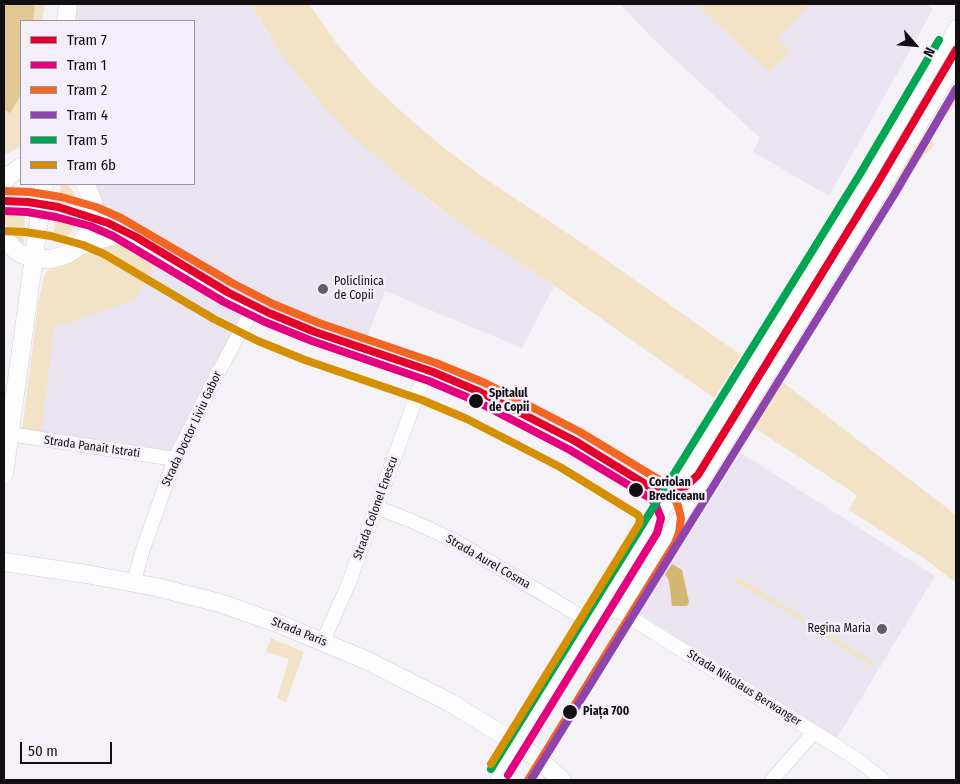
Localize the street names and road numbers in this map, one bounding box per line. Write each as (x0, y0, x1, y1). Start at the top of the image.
street label: Strada Doctor Liviu Gabor (159, 369, 225, 489)
street label: Strada Panait Istrati (43, 433, 141, 461)
street label: Strada Colonel Enescu (351, 454, 401, 562)
street label: Strada Aurel Cosma (443, 532, 533, 592)
street label: Strada Paris (269, 614, 329, 650)
street label: Strada Nikolaus Berwanger (684, 647, 804, 729)

